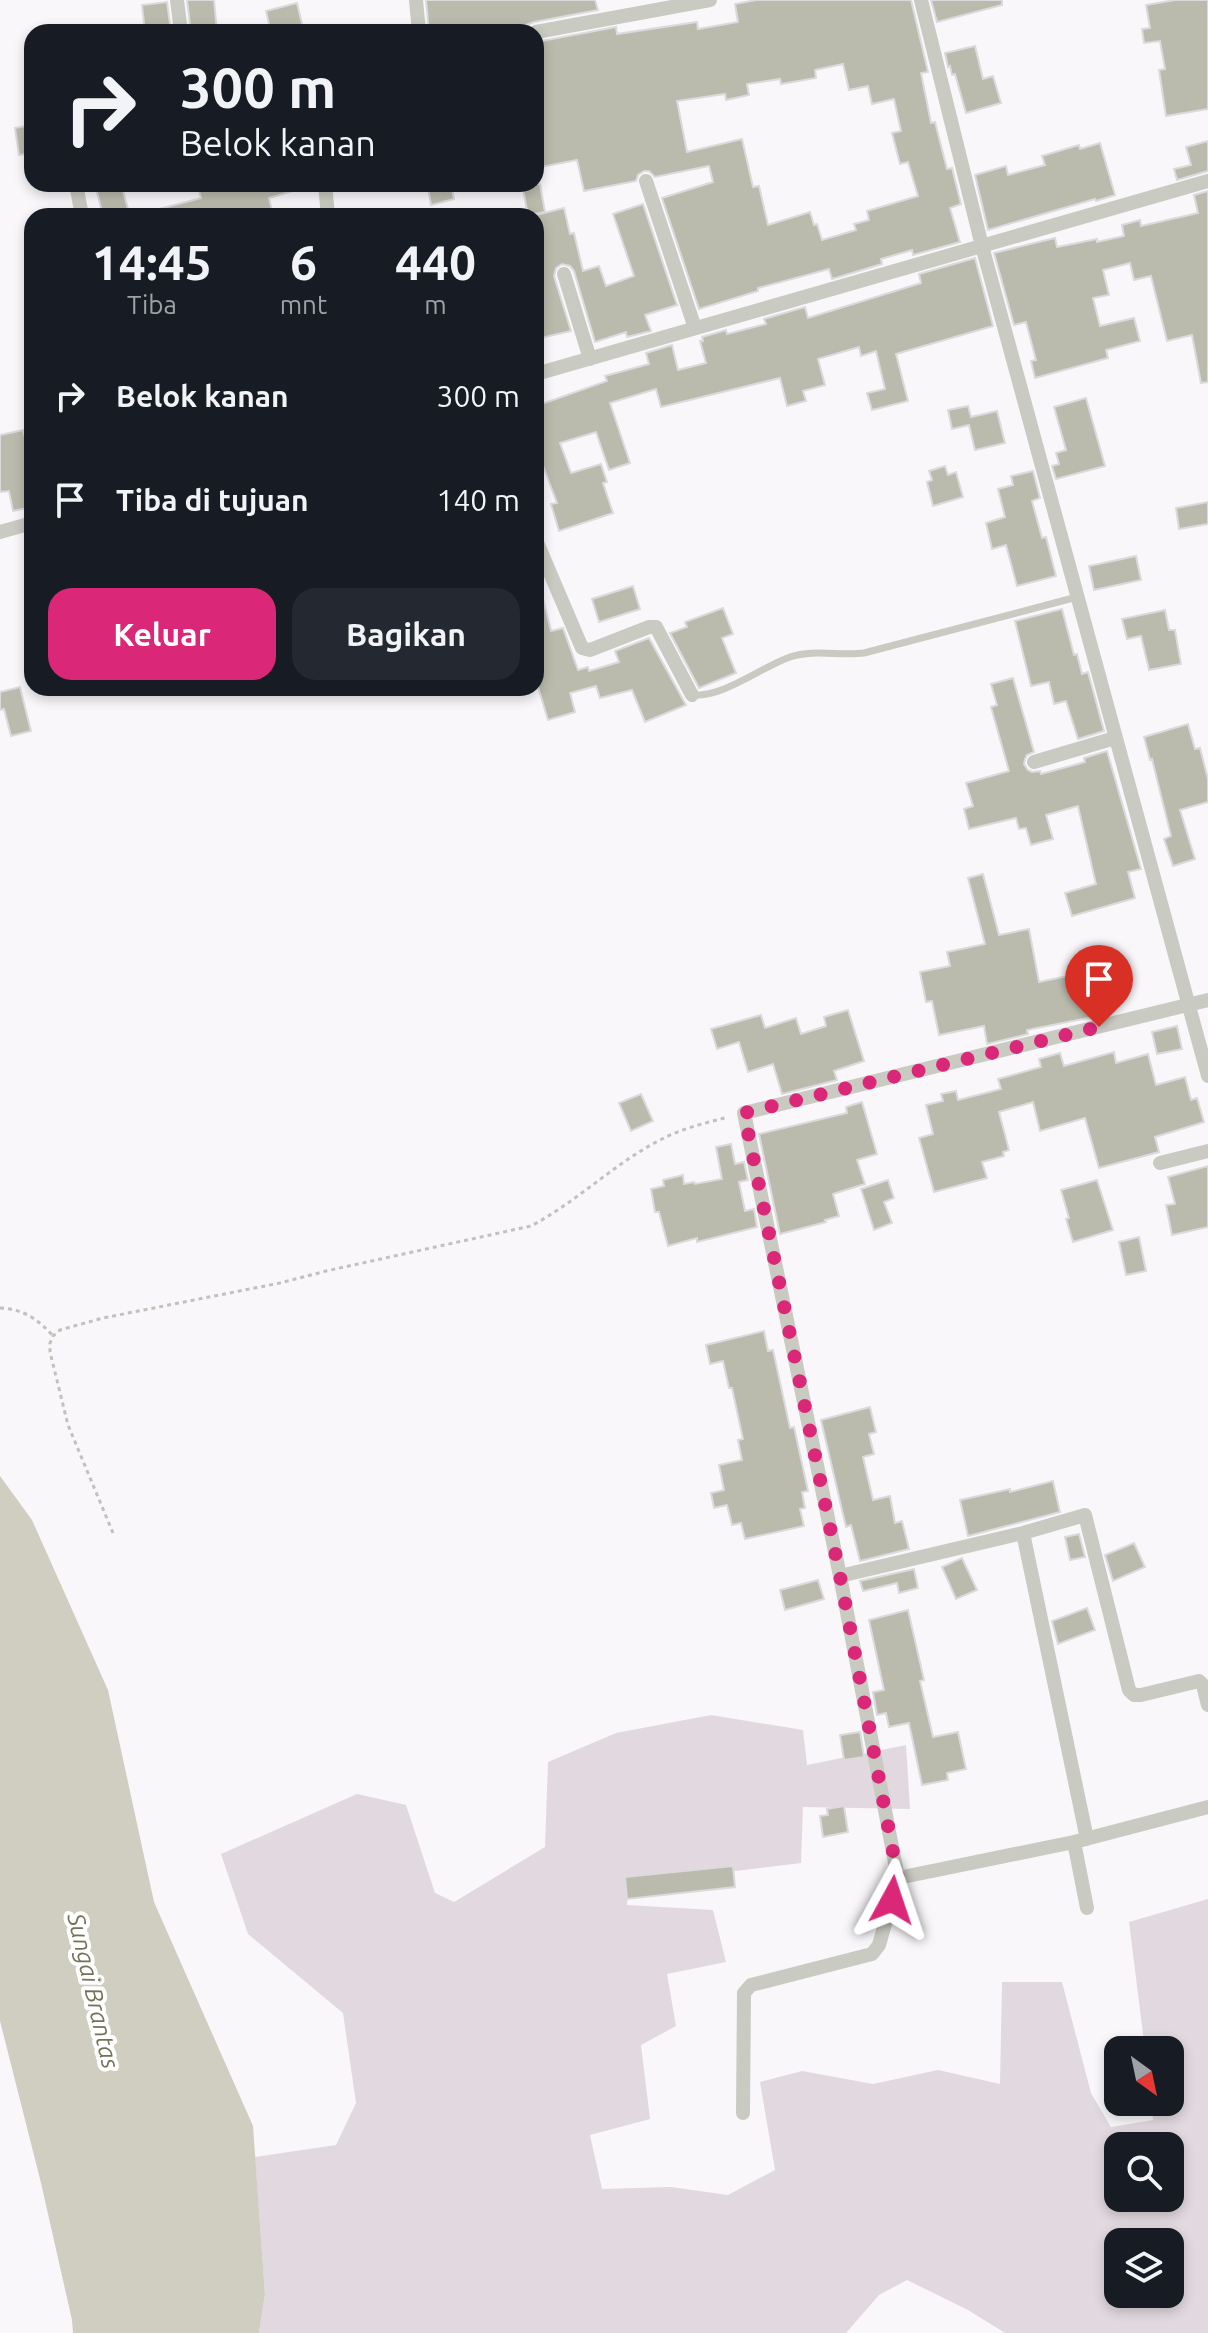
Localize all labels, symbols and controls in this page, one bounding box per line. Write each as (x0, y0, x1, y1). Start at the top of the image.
icon: right (48, 56, 152, 160)
text: 300 m (180, 56, 336, 119)
text: Belok kanan (180, 122, 376, 163)
text: 14:45 (92, 235, 212, 289)
text: 6 (290, 235, 317, 289)
text: 440 (395, 235, 476, 289)
text: Tiba (127, 290, 177, 319)
text: mnt (280, 290, 327, 319)
text: m (424, 290, 447, 319)
icon: right (48, 374, 92, 418)
text: Belok kanan (116, 379, 289, 413)
text: 300 m (436, 379, 520, 413)
icon: arrive (48, 478, 92, 522)
text: Tiba di tujuan (116, 483, 309, 517)
text: 140 m (436, 483, 520, 517)
button: Keluar (48, 588, 276, 680)
button: Bagikan (292, 588, 520, 680)
pin (1065, 945, 1133, 1027)
icon: arrive (1077, 957, 1121, 1001)
position arrow (850, 1858, 934, 1942)
water label: Sungai Brantas (62, 1910, 124, 2071)
north arrow (1104, 2036, 1184, 2116)
map controls (1104, 2036, 1184, 2308)
button: search (1104, 2132, 1184, 2212)
button: layers (1104, 2228, 1184, 2308)

